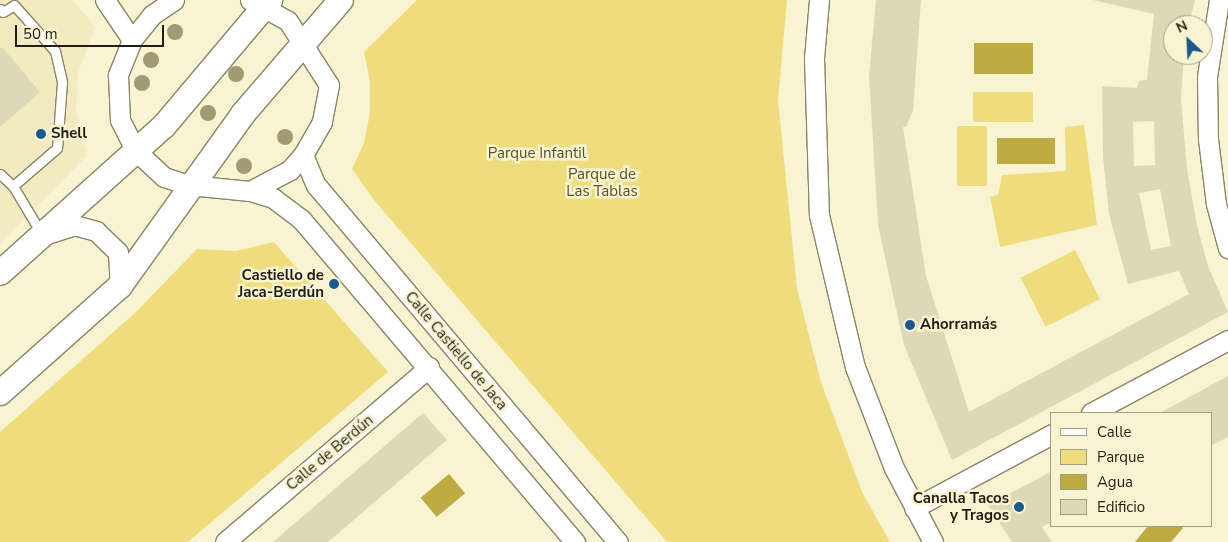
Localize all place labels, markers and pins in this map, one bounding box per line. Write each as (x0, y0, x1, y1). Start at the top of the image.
place label: Shell (51, 125, 87, 143)
marker: Shell (35, 128, 47, 140)
place label: Castiello de Jaca-Berdún (238, 266, 324, 301)
marker: Castiello de Jaca-Berdún (328, 278, 340, 290)
place label: Ahorramás (920, 316, 997, 334)
marker: Ahorramás (904, 319, 916, 331)
place label: Canalla Tacos y Tragos (913, 489, 1009, 524)
marker: Canalla Tacos y Tragos (1013, 501, 1025, 513)

